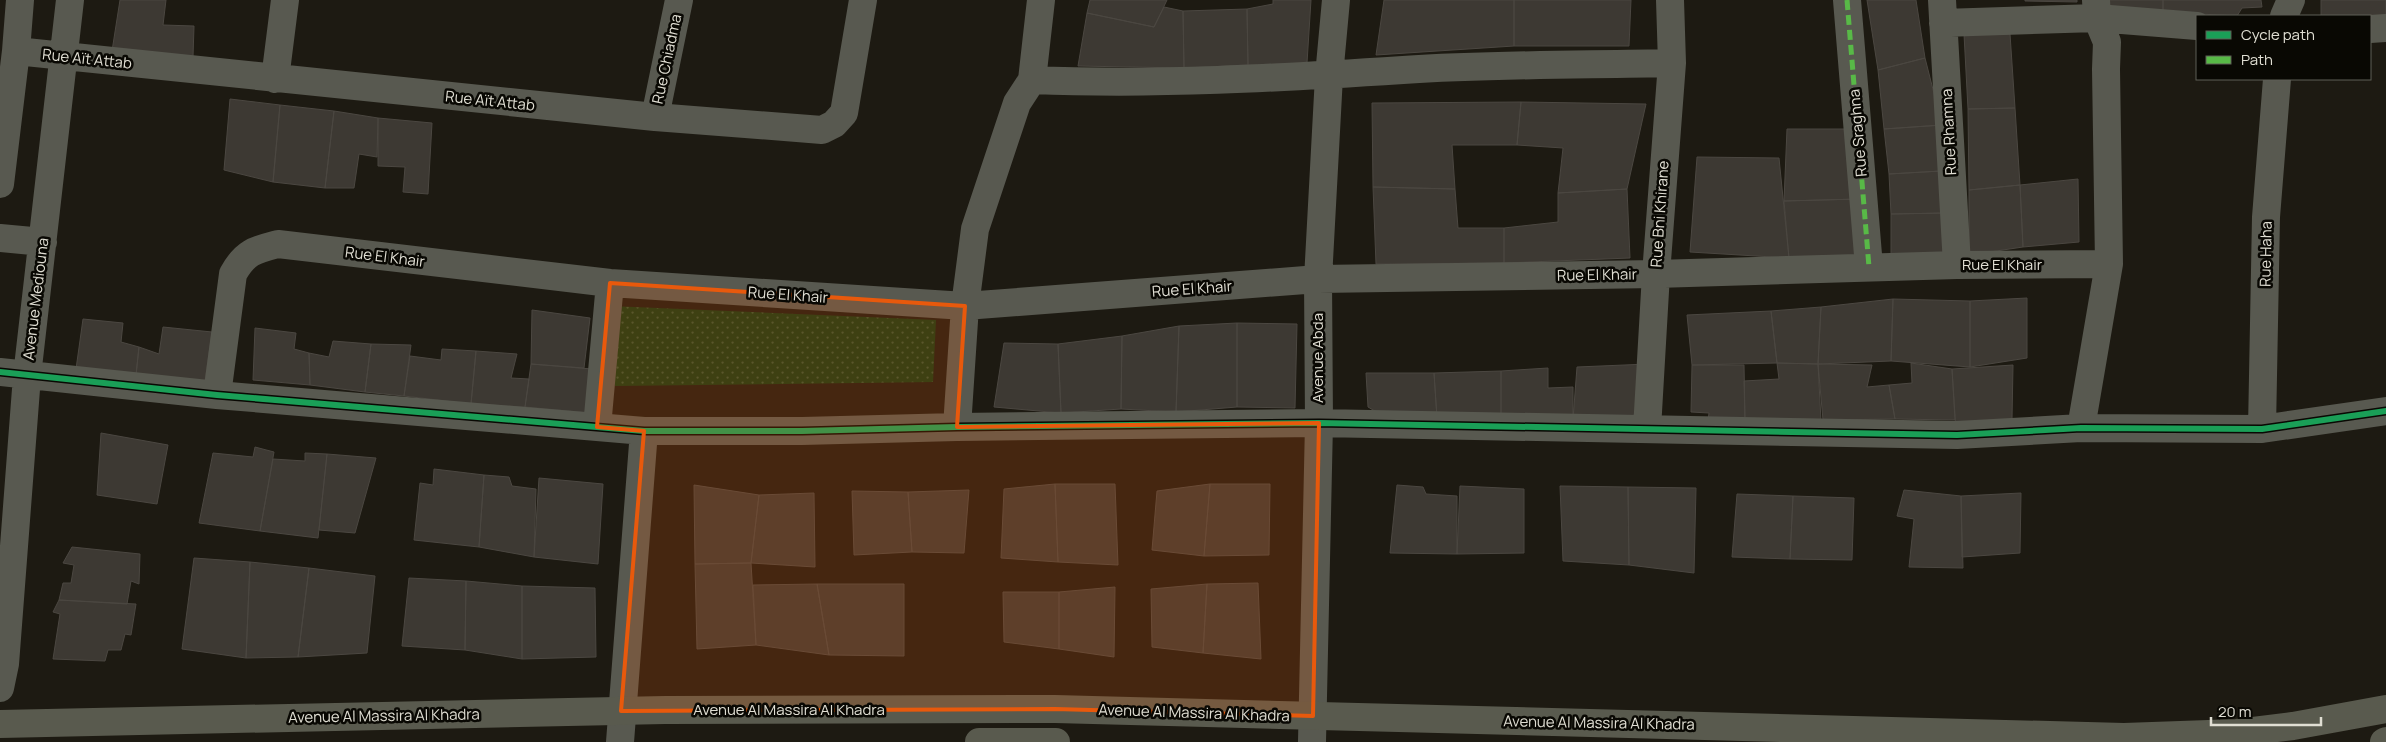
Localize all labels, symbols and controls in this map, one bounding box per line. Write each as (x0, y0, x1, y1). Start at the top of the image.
street label: Rue Chiadma (647, 12, 686, 106)
legend (2196, 15, 2371, 80)
text: Cycle path (2241, 24, 2315, 45)
street label: Rue Aït Attab (41, 43, 133, 74)
text: Path (2241, 49, 2273, 70)
street label: Rue Aït Attab (444, 85, 536, 116)
street label: Rue Sraghna (1843, 88, 1872, 178)
street label: Rue Rhamna (1936, 88, 1961, 176)
street label: Rue Bni Khirane (1645, 160, 1674, 268)
street label: Rue Haha (2254, 221, 2277, 287)
street label: Avenue Mediouna (18, 237, 53, 361)
street label: Rue El Khair (344, 241, 427, 272)
street label: Rue El Khair (1962, 254, 2043, 275)
street label: Rue El Khair (1557, 263, 1638, 286)
street label: Rue El Khair (1151, 275, 1233, 302)
street label: Rue El Khair (747, 281, 829, 308)
street label: Avenue Abda (1307, 313, 1328, 403)
scale bar (2211, 694, 2321, 726)
street label: Avenue Al Massira Al Khadra (693, 699, 885, 720)
street label: Avenue Al Massira Al Khadra (1098, 699, 1290, 726)
text: 20 m (2218, 701, 2251, 722)
street label: Avenue Al Massira Al Khadra (288, 703, 480, 728)
street label: Avenue Al Massira Al Khadra (1503, 710, 1695, 735)

